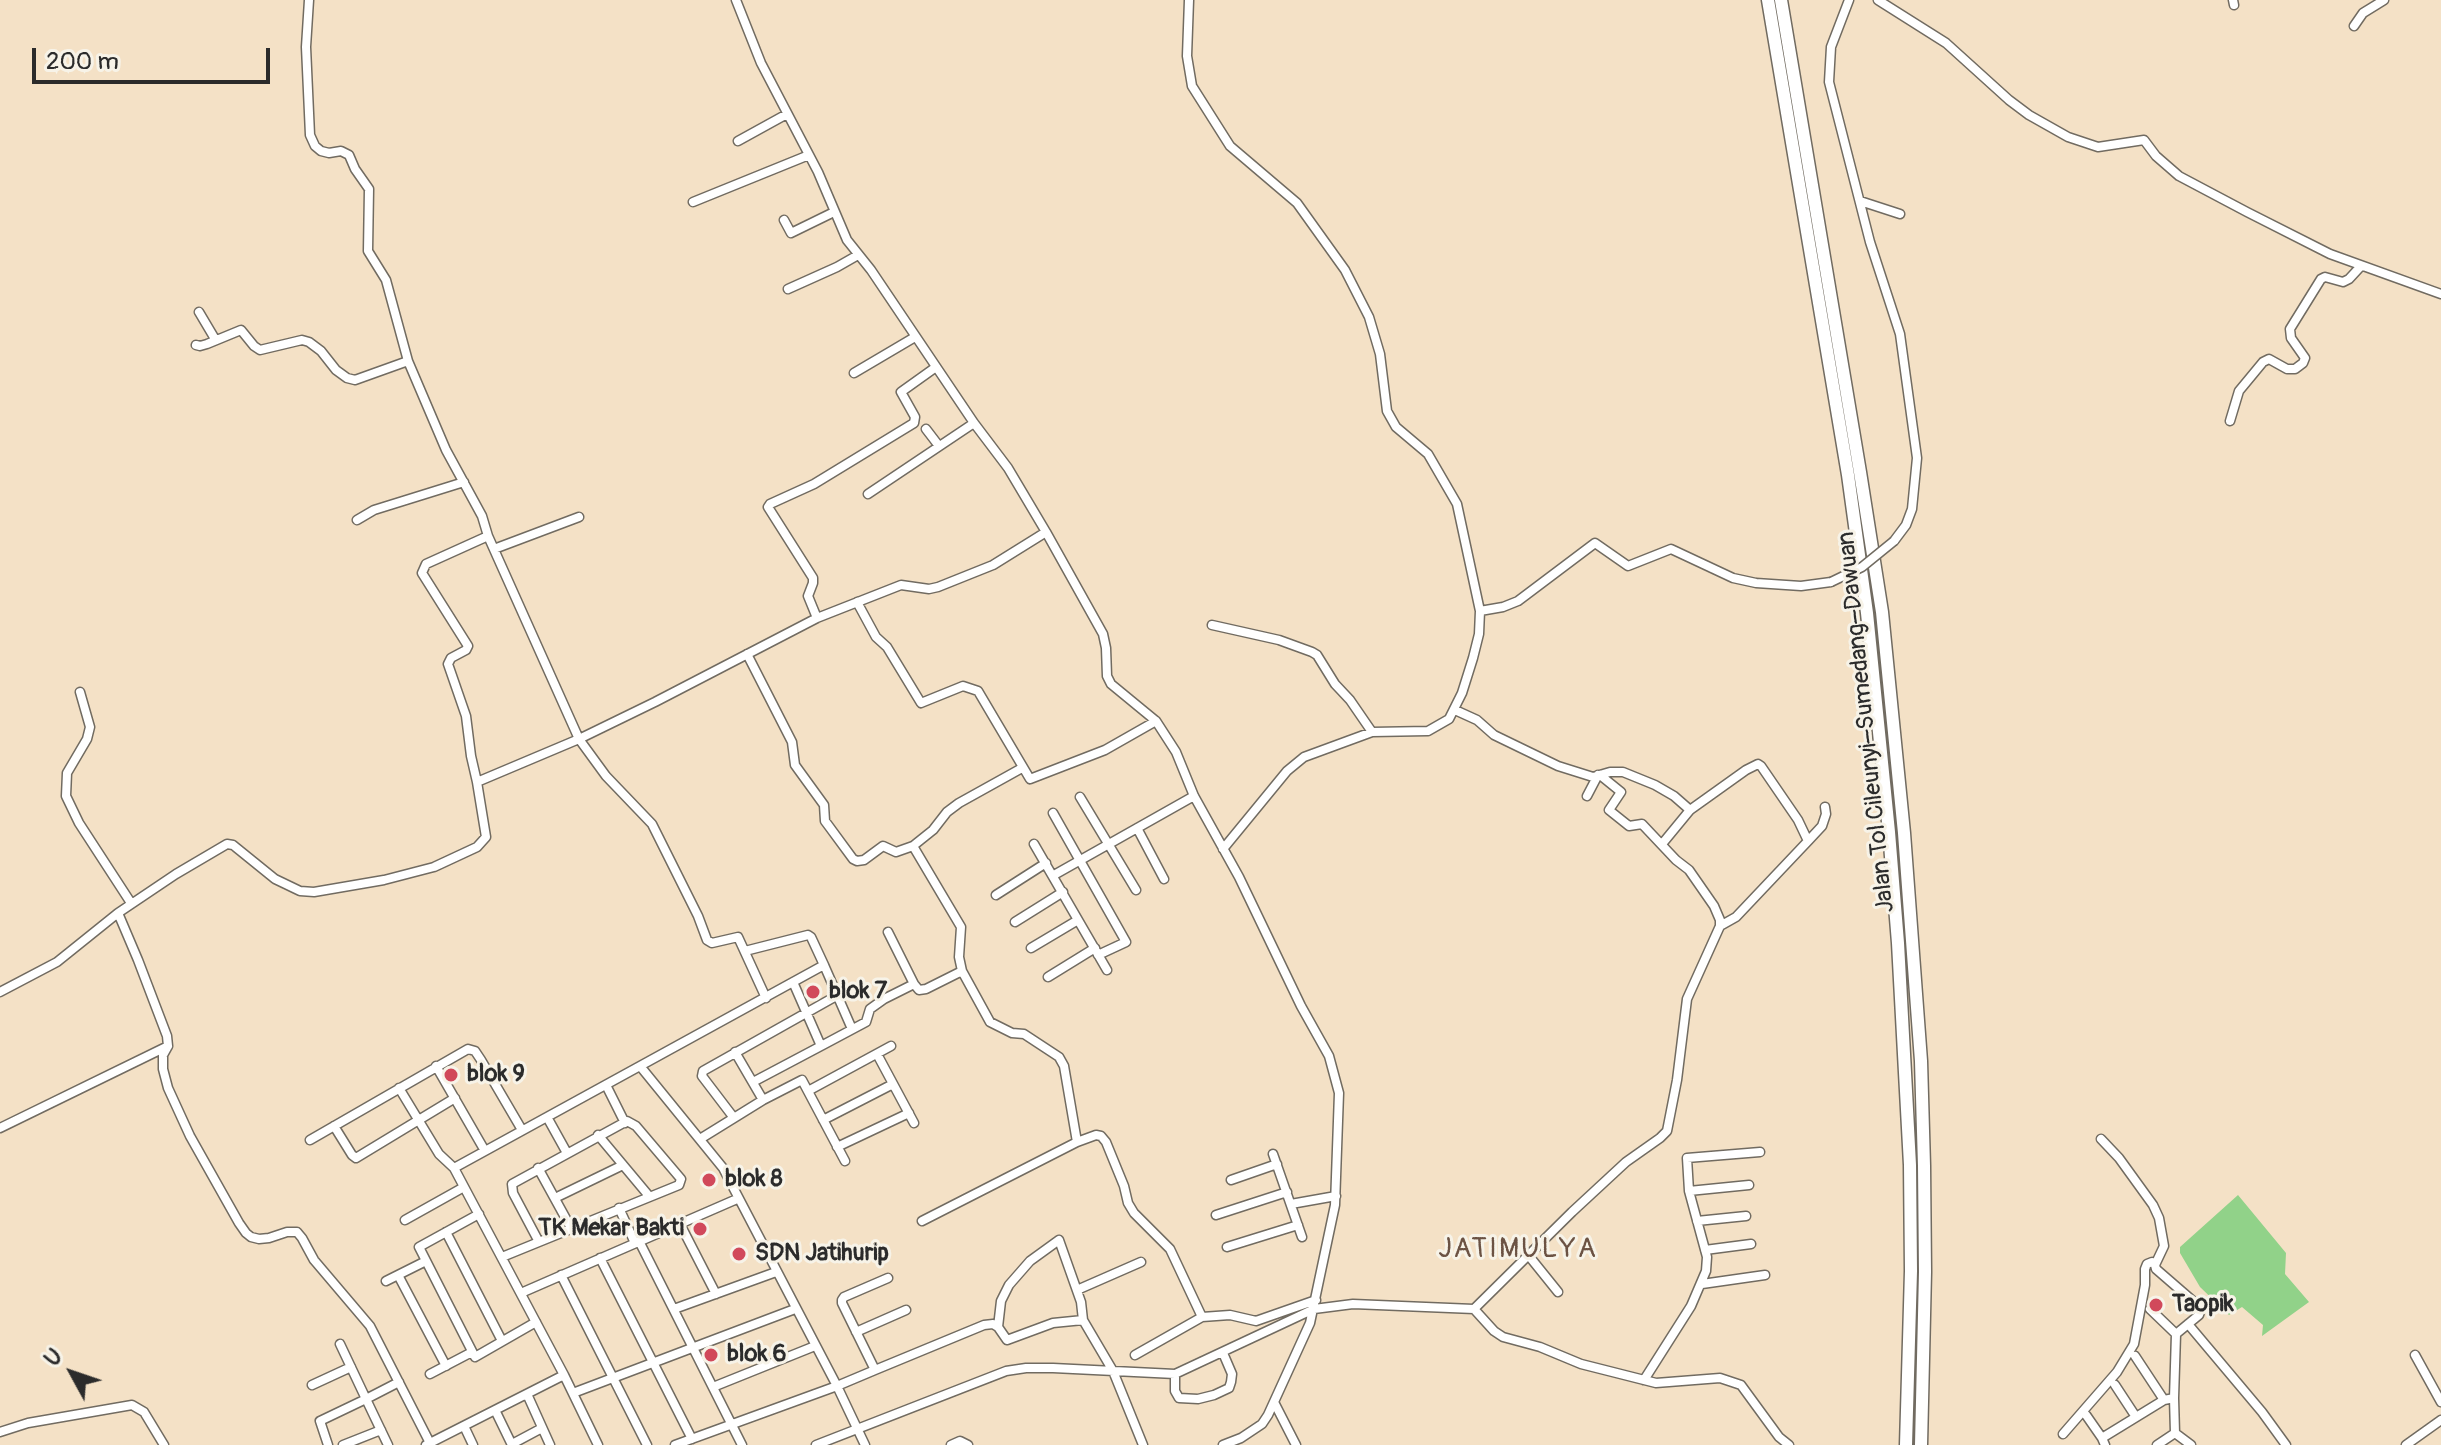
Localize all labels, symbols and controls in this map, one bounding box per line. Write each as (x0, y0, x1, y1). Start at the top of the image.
scale bar (36, 32, 274, 82)
text: 200 m (46, 47, 119, 76)
street label: Jalan Tol Cileunyi–Sumedang–Dawuan (1833, 530, 1901, 914)
place label: blok 7 (829, 978, 887, 1006)
marker: blok 7 (804, 983, 822, 1001)
place label: blok 9 (467, 1061, 525, 1089)
marker: blok 9 (442, 1066, 460, 1084)
place label: blok 8 (725, 1166, 783, 1194)
marker: blok 8 (700, 1171, 718, 1189)
place label: TK Mekar Bakti (538, 1215, 684, 1243)
marker: TK Mekar Bakti (691, 1220, 709, 1238)
district label: JATIMULYA (1438, 1233, 1598, 1267)
place label: SDN Jatihurip (755, 1240, 889, 1268)
marker: SDN Jatihurip (730, 1245, 748, 1263)
place label: Taopik (2172, 1291, 2234, 1319)
marker: Taopik (2147, 1296, 2165, 1314)
north arrow (32, 1333, 112, 1413)
place label: blok 6 (727, 1341, 787, 1369)
text: U (38, 1343, 69, 1372)
marker: blok 6 (702, 1346, 720, 1364)

